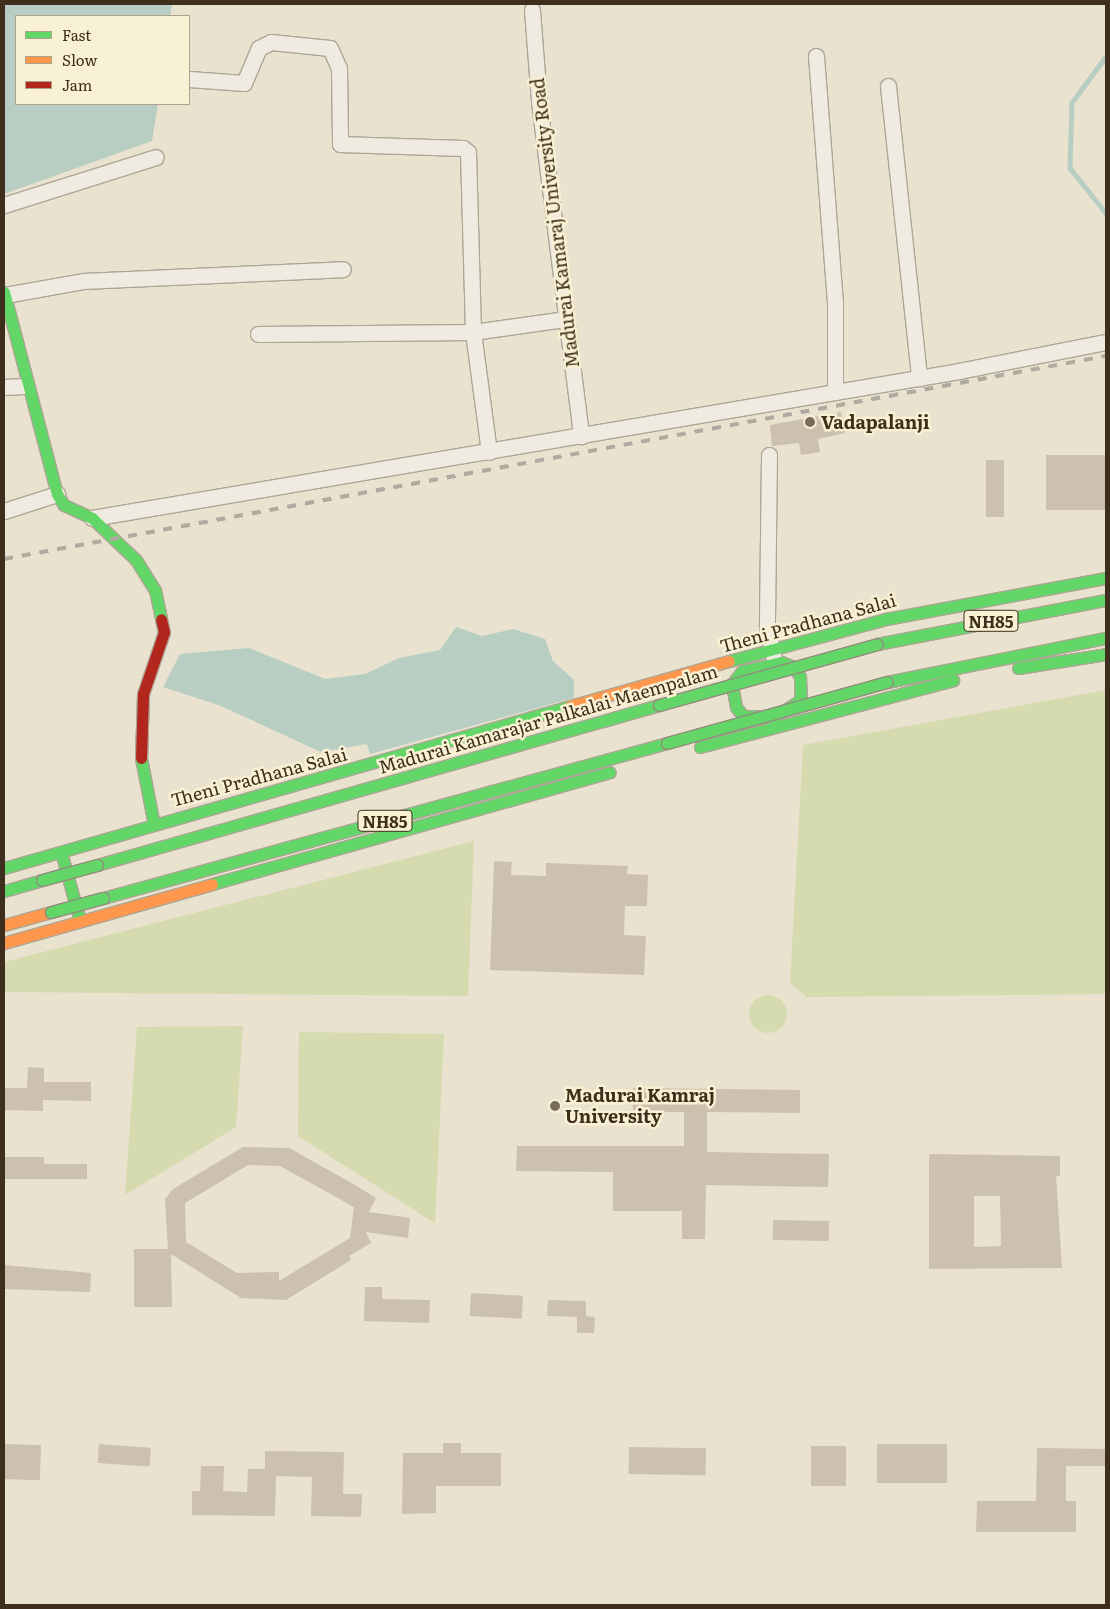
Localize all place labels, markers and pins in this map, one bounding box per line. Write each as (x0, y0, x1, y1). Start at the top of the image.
place label: Vadapalanji (821, 411, 930, 433)
marker: Vadapalanji (803, 415, 817, 429)
place label: Madurai Kamraj University (565, 1085, 715, 1128)
marker: Madurai Kamraj University (549, 1100, 561, 1112)

